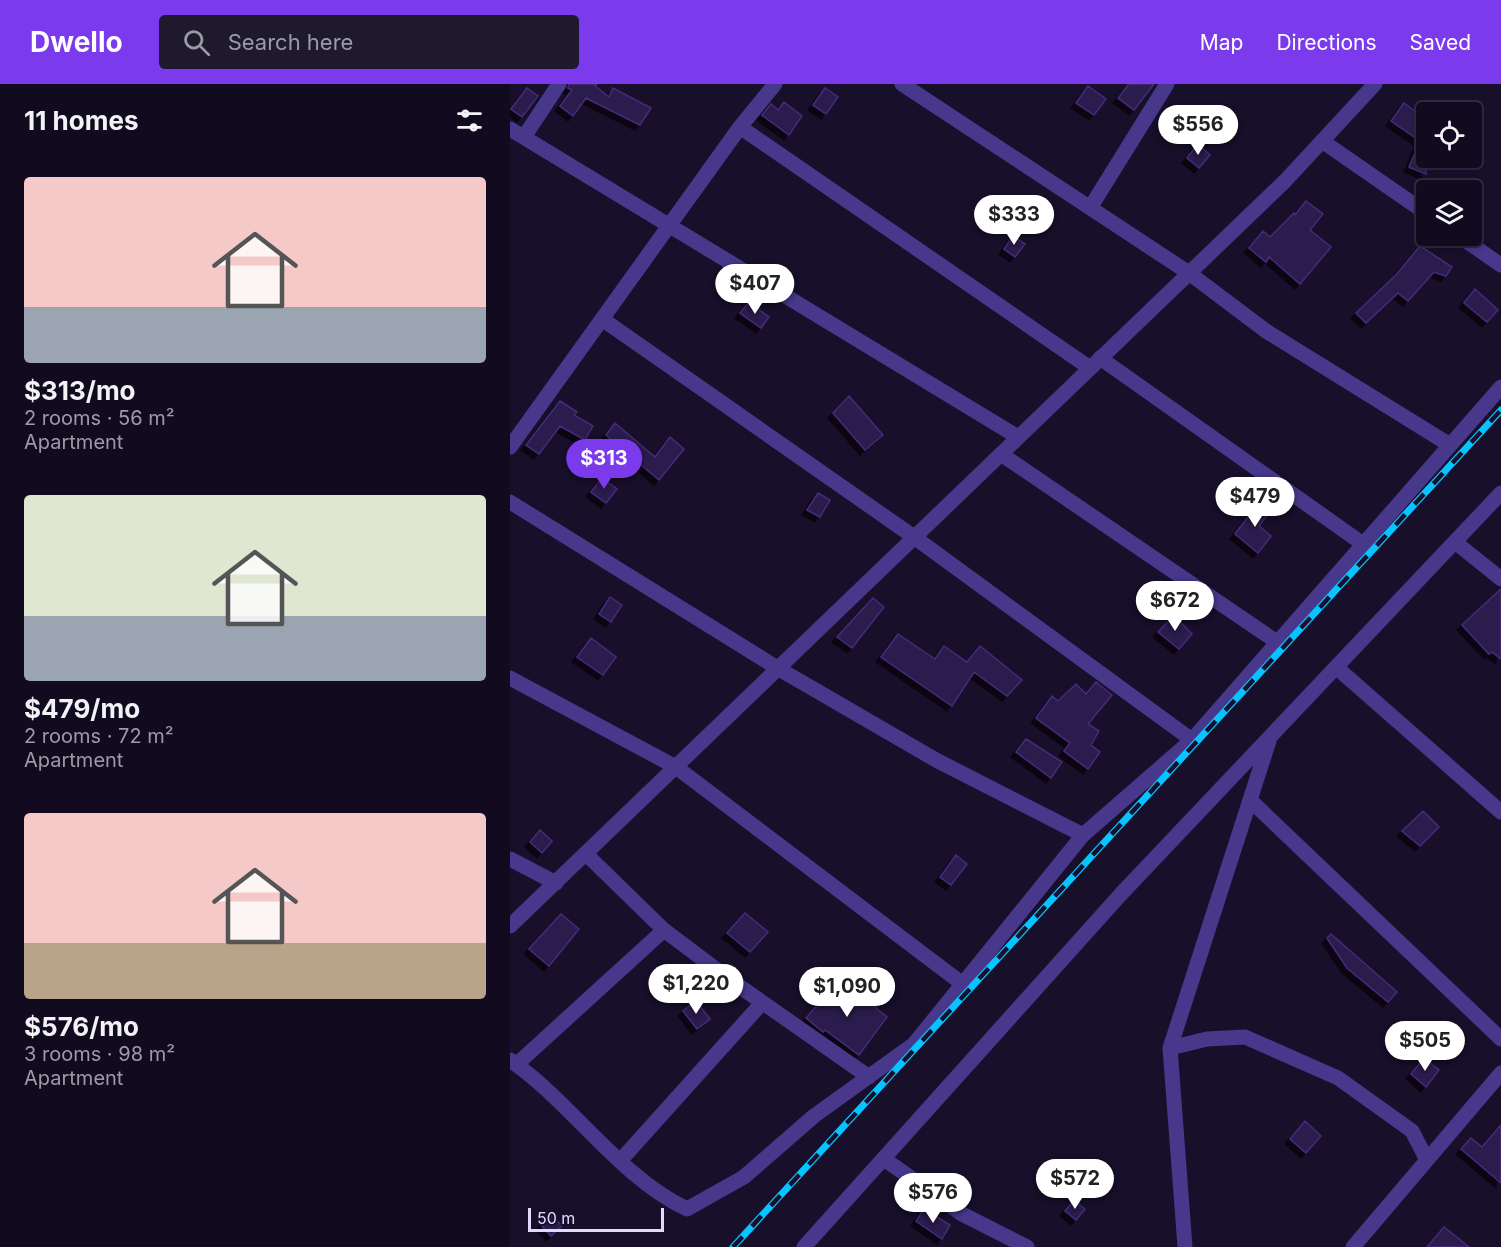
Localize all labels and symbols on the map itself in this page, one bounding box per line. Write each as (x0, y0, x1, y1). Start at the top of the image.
pin: $556 (1162, 105, 1234, 156)
pin: $333 (978, 195, 1050, 246)
pin: $407 (719, 264, 791, 315)
pin: $313 (568, 439, 640, 490)
pin: $479 (1219, 477, 1291, 528)
pin: $672 (1139, 581, 1211, 632)
pin: $1,220 (647, 964, 745, 1015)
pin: $1,090 (798, 967, 896, 1018)
pin: $505 (1389, 1021, 1461, 1072)
pin: $572 (1039, 1159, 1111, 1210)
pin: $576 (897, 1173, 969, 1224)
scale bar (528, 1205, 664, 1232)

